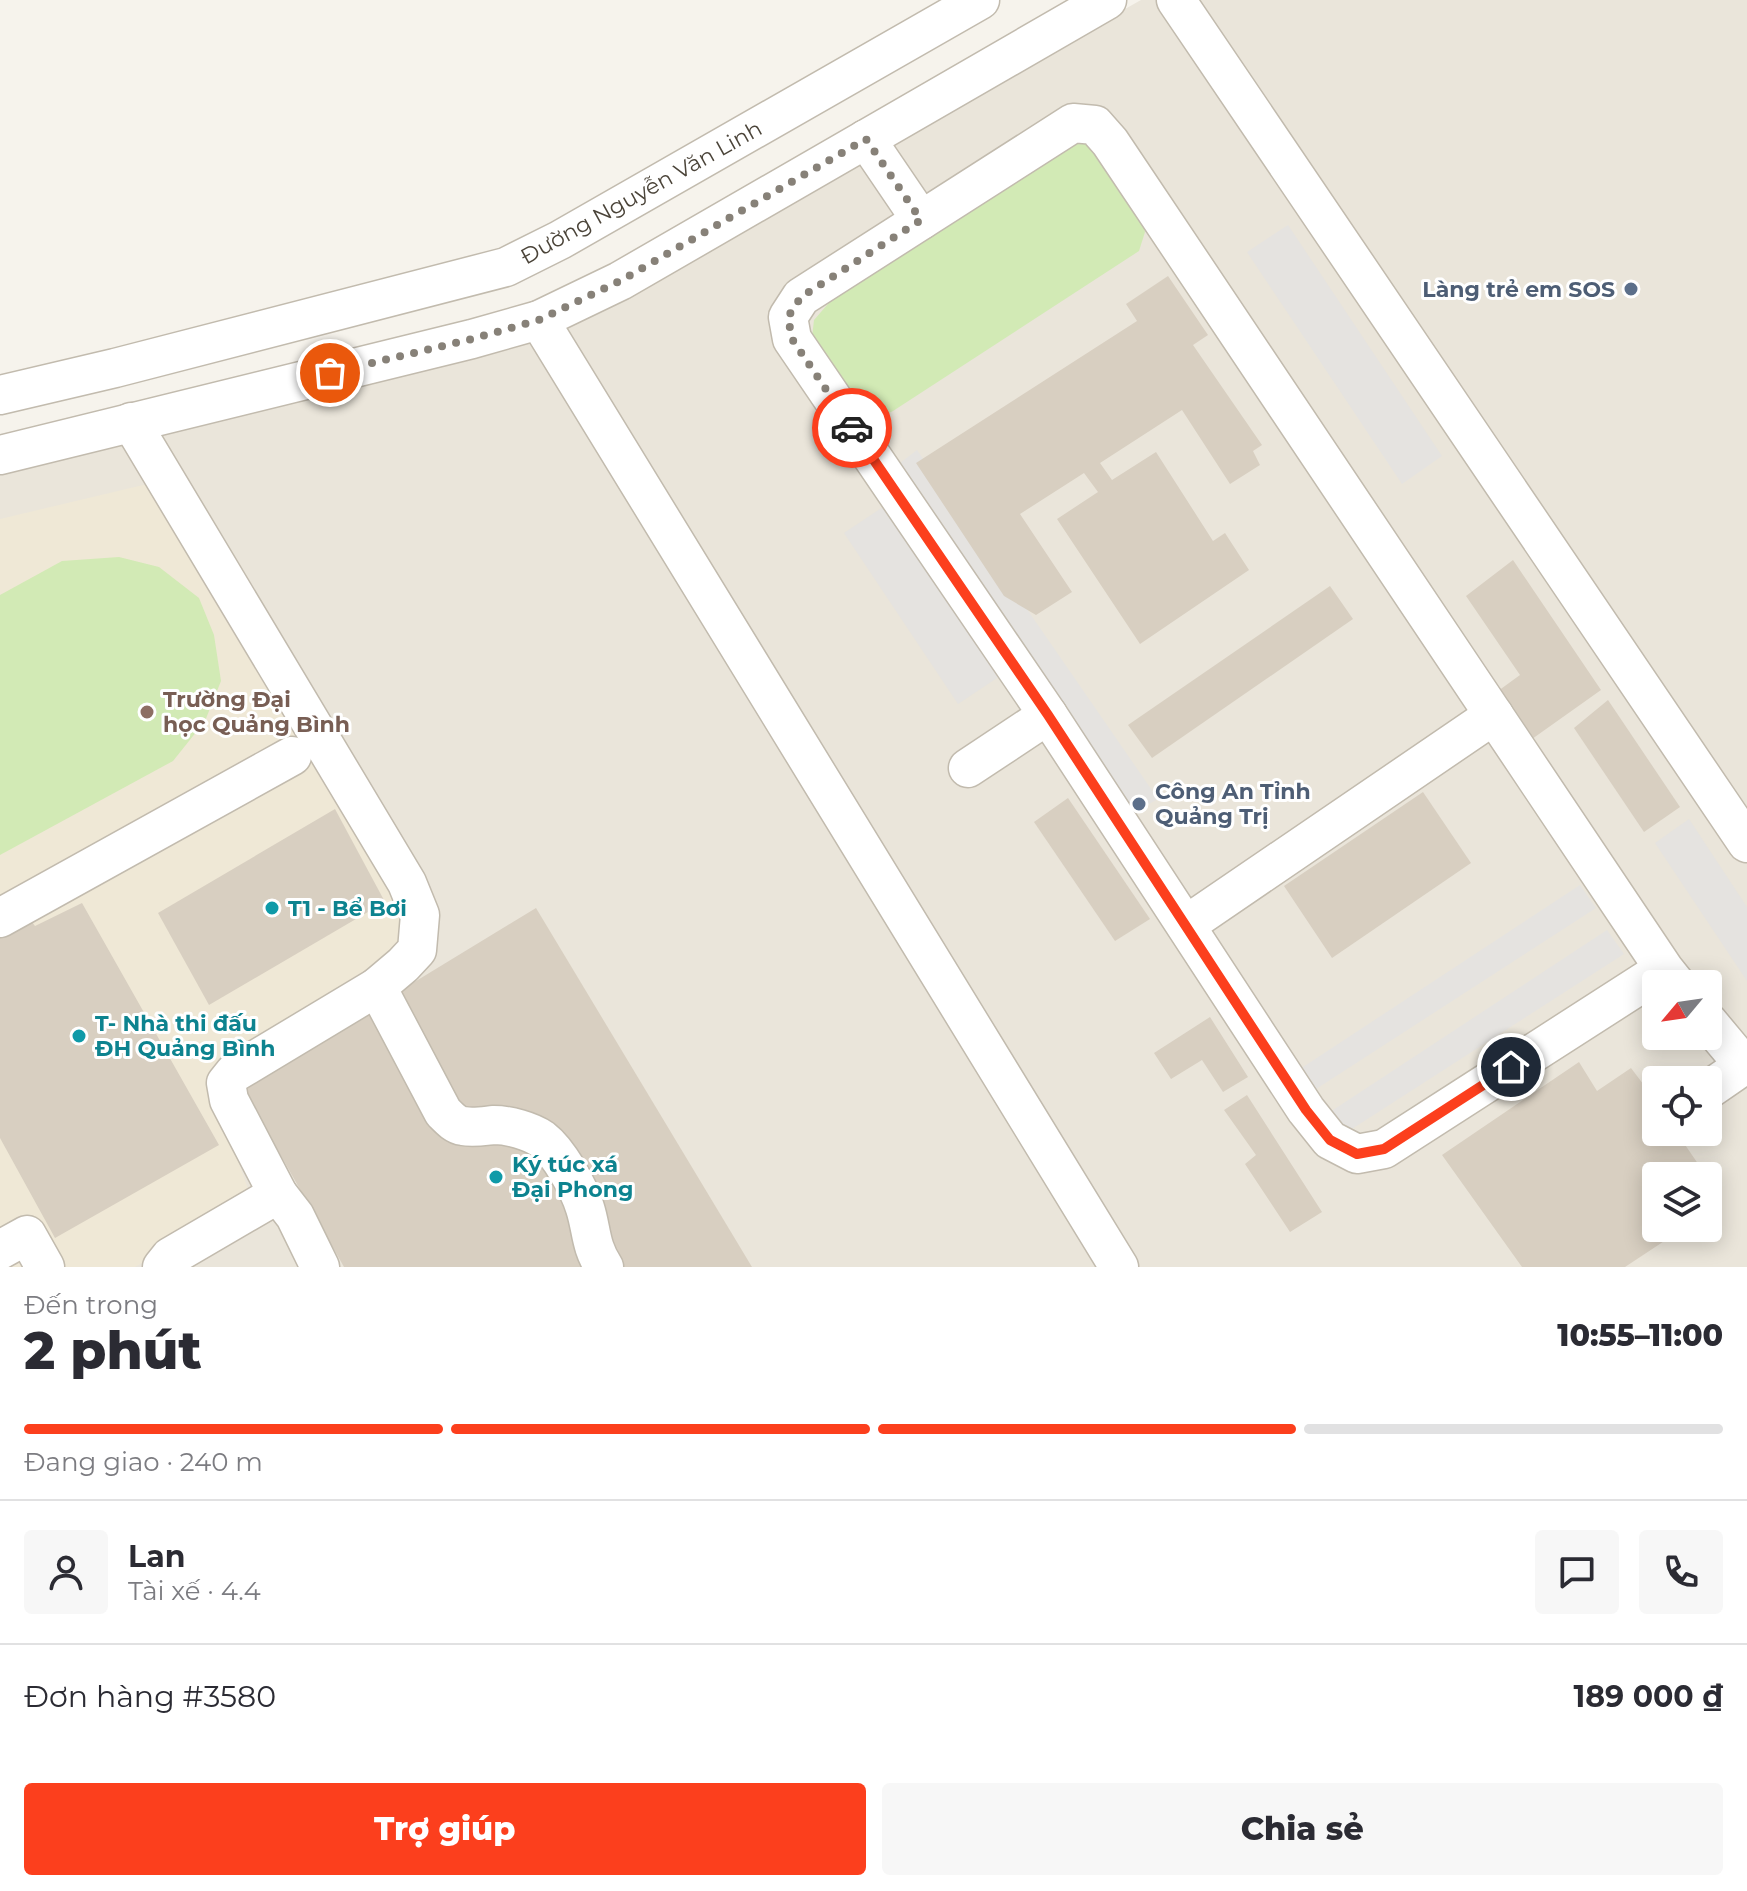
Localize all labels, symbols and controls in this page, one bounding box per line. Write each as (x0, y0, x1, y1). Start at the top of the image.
street label: Đường Nguyễn Văn Linh (516, 115, 767, 270)
place label: Làng trẻ em SOS (1422, 276, 1615, 303)
marker: Làng trẻ em SOS (1622, 280, 1640, 298)
pin (296, 339, 364, 407)
icon: bag (308, 351, 352, 395)
courier (812, 388, 892, 468)
icon: car (830, 406, 874, 450)
place label: Trường Đại học Quảng Bình (163, 686, 350, 738)
marker: Trường Đại học Quảng Bình (138, 703, 156, 721)
place label: Công An Tỉnh Quảng Trị (1155, 778, 1311, 830)
marker: Công An Tỉnh Quảng Trị (1130, 795, 1148, 813)
place label: T1 - Bể Bơi (288, 895, 407, 922)
marker: T1 - Bể Bơi (263, 899, 281, 917)
north arrow (1642, 970, 1722, 1050)
map controls (1642, 970, 1722, 1242)
place label: T- Nhà thi đấu ĐH Quảng Bình (95, 1010, 276, 1062)
marker: T- Nhà thi đấu ĐH Quảng Bình (70, 1027, 88, 1045)
pin (1477, 1033, 1545, 1101)
icon: home (1489, 1045, 1533, 1089)
button: locate (1642, 1066, 1722, 1146)
place label: Ký túc xá Đại Phong (512, 1151, 633, 1203)
button: layers (1642, 1162, 1722, 1242)
marker: Ký túc xá Đại Phong (487, 1168, 505, 1186)
text: Đến trong (24, 1289, 158, 1321)
text: 10:55–11:00 (1557, 1317, 1723, 1354)
text: 2 phút (24, 1319, 202, 1382)
text: Đang giao · 240 m (24, 1446, 263, 1478)
button: person (24, 1530, 108, 1614)
button: chat (1535, 1530, 1619, 1614)
button: phone (1639, 1530, 1723, 1614)
text: Lan (128, 1538, 185, 1575)
text: Tài xế · 4.4 (128, 1575, 261, 1607)
text: Đơn hàng #3580 (24, 1678, 276, 1715)
text: 189 000 ₫ (1573, 1678, 1723, 1715)
button: Trợ giúp (24, 1783, 866, 1875)
button: Chia sẻ (882, 1783, 1723, 1875)

